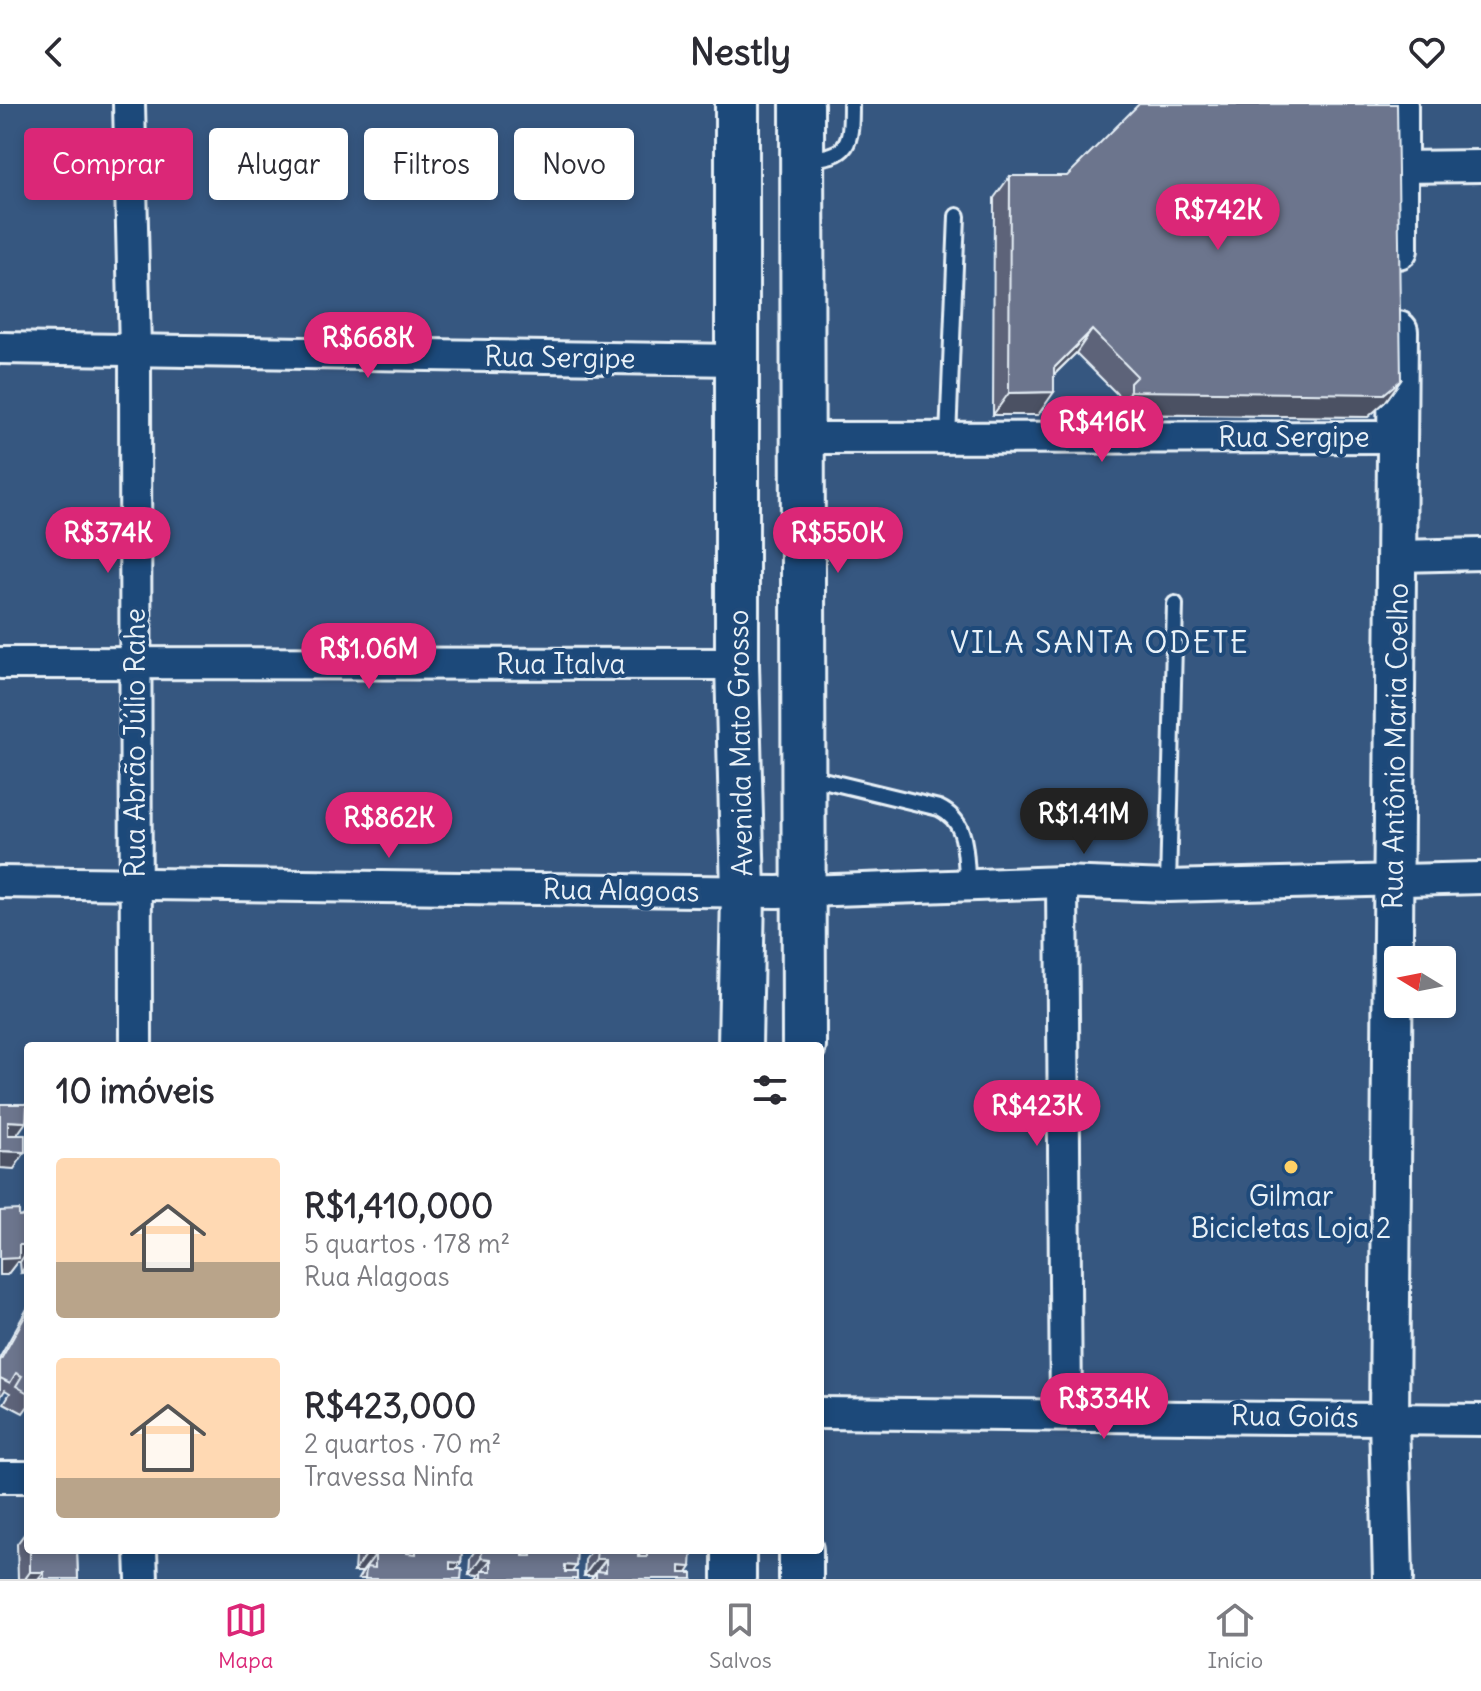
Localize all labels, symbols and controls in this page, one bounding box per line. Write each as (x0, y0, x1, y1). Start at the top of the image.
icon: back (32, 30, 76, 74)
text: Nestly (690, 30, 791, 75)
icon: heart (1405, 30, 1449, 74)
chip: Comprar (24, 128, 193, 200)
chip: Alugar (209, 128, 348, 200)
chip: Filtros (364, 128, 498, 200)
chip: Novo (514, 128, 634, 200)
pin: R$742K (1153, 184, 1283, 252)
text: R$742K (1174, 193, 1262, 226)
pin: R$668K (303, 312, 433, 380)
text: R$668K (322, 321, 414, 354)
street label: Rua Sergipe (484, 338, 636, 376)
pin: R$416K (1037, 396, 1167, 464)
text: R$416K (1058, 405, 1146, 438)
street label: Rua Sergipe (1218, 419, 1370, 455)
pin: R$374K (43, 507, 173, 575)
pin: R$550K (773, 507, 903, 575)
text: R$374K (64, 516, 152, 549)
text: R$550K (791, 516, 885, 549)
street label: Rua Antônio Maria Coelho (1374, 582, 1416, 910)
street label: Rua Abrão Júlio Rahe (117, 608, 153, 878)
street label: Avenida Mato Grosso (720, 609, 760, 877)
pin: R$1.06M (295, 623, 443, 691)
district label: VILA SANTA ODETE (950, 623, 1250, 661)
text: R$1.06M (319, 632, 419, 665)
street label: Rua Italva (496, 646, 626, 682)
pin: R$1.41M (1010, 788, 1158, 856)
pin: R$862K (324, 792, 454, 860)
text: R$1.41M (1038, 797, 1130, 830)
text: R$862K (343, 801, 435, 834)
street label: Rua Alagoas (542, 871, 700, 909)
north arrow (1384, 946, 1456, 1018)
map controls (1384, 946, 1456, 1018)
icon: filters (748, 1068, 792, 1112)
text: 10 imóveis (56, 1069, 214, 1112)
pin: R$423K (972, 1080, 1102, 1148)
text: R$423K (991, 1089, 1083, 1122)
marker: Gilmar Bicicletas Loja 2 (1282, 1158, 1300, 1176)
place label: Gilmar Bicicletas Loja 2 (1191, 1178, 1391, 1246)
text: R$1,410,000 (304, 1184, 493, 1227)
icon: home (120, 1190, 216, 1286)
text: 5 quartos · 178 m² (304, 1227, 510, 1260)
text: Rua Alagoas (304, 1260, 450, 1293)
pin: R$334K (1039, 1373, 1169, 1441)
text: R$334K (1058, 1382, 1150, 1415)
text: R$423,000 (304, 1384, 476, 1427)
icon: home (120, 1390, 216, 1486)
street label: Rua Goiás (1231, 1397, 1359, 1435)
text: 2 quartos · 70 m² (304, 1427, 501, 1460)
text: Travessa Ninfa (304, 1460, 474, 1493)
tab: Mapa (218, 1598, 273, 1674)
tab: Salvos (709, 1598, 772, 1674)
tab: Início (1208, 1598, 1263, 1674)

